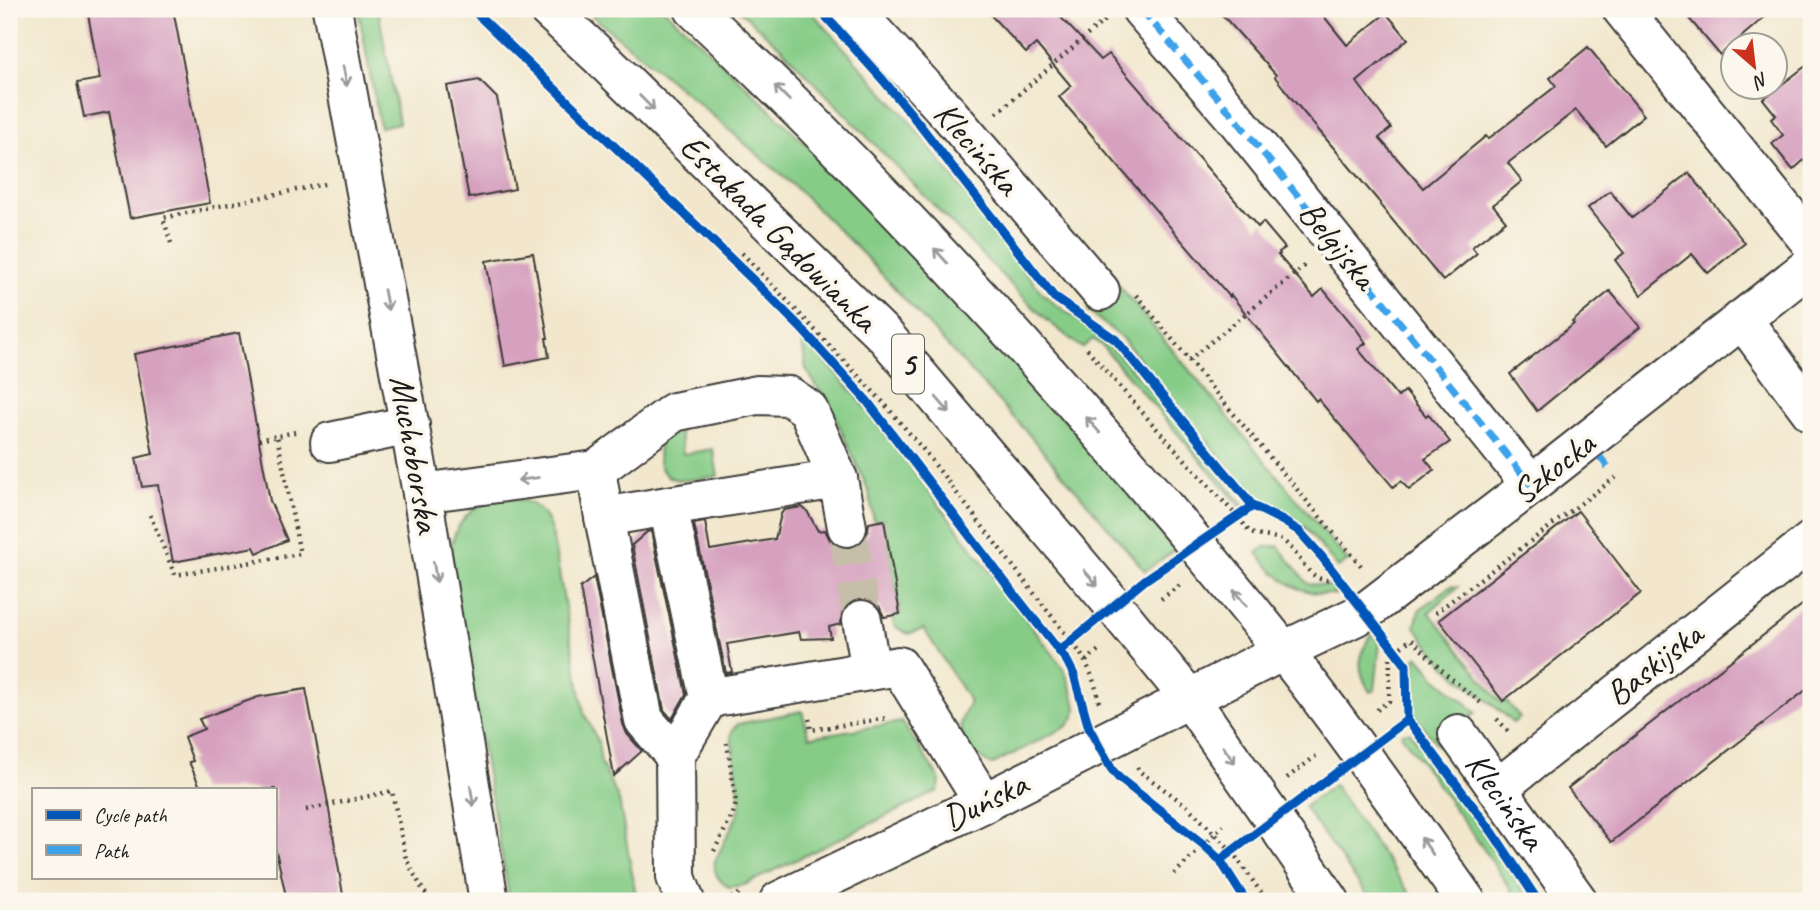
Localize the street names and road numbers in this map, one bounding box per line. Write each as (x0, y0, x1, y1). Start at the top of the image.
street label: Klecińska (924, 92, 1032, 206)
street label: Estakada Gądowianka (670, 124, 889, 343)
street label: Belgijska (1289, 192, 1389, 300)
road number: 5 (892, 334, 924, 394)
street label: Muchoborska (379, 372, 451, 539)
street label: Szkocka (1502, 420, 1605, 515)
street label: Baskijska (1596, 610, 1714, 716)
street label: Klecińska (1456, 743, 1558, 860)
street label: Duńska (935, 760, 1037, 841)

